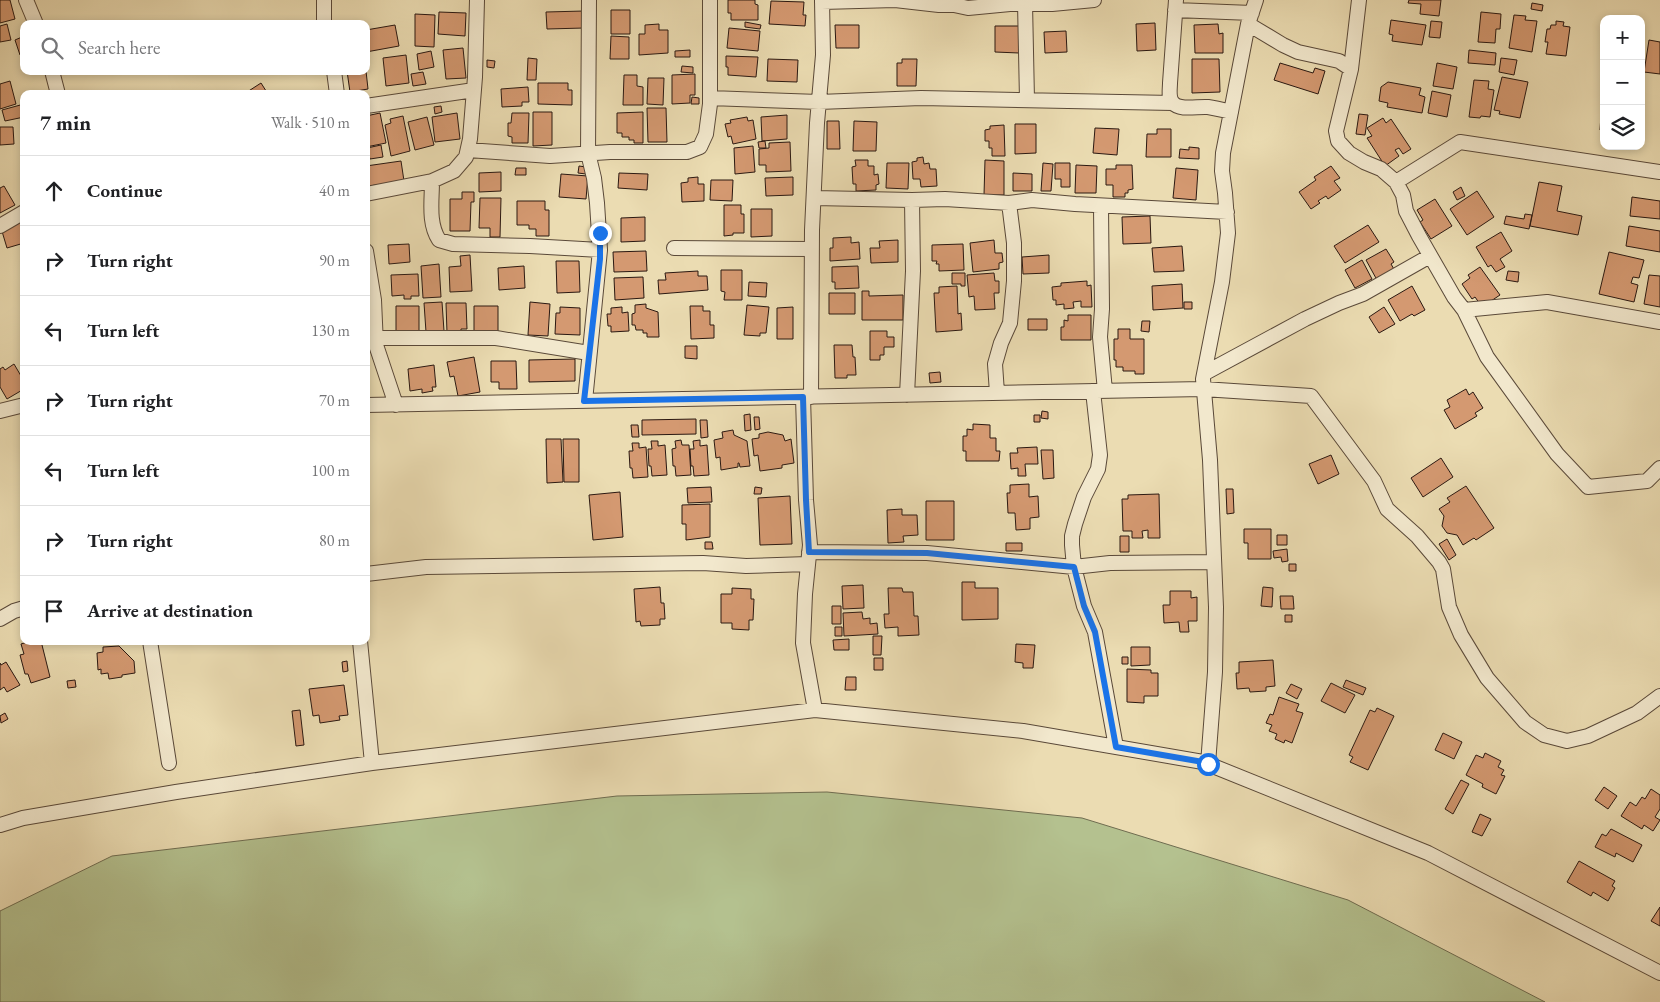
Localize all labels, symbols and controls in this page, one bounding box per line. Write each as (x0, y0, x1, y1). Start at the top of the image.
map controls (1600, 15, 1645, 150)
button: + (1600, 15, 1645, 60)
search box (20, 20, 370, 75)
icon: search (38, 34, 66, 62)
text: Search here (78, 35, 160, 60)
button: − (1600, 60, 1645, 105)
button: layers (1600, 105, 1645, 150)
text: 7 min (40, 109, 91, 136)
text: Walk · 510 m (271, 112, 350, 133)
icon: ahead (40, 177, 68, 205)
text: Continue (87, 178, 162, 203)
text: 40 m (319, 180, 350, 201)
route end (589, 222, 612, 245)
icon: right (40, 247, 68, 275)
text: Turn right (87, 248, 173, 273)
text: 90 m (319, 250, 350, 271)
icon: left (40, 317, 68, 345)
text: Turn left (87, 318, 159, 343)
text: 130 m (311, 320, 350, 341)
icon: right (40, 387, 68, 415)
text: Turn right (87, 388, 173, 413)
text: 70 m (319, 390, 350, 411)
icon: left (40, 457, 68, 485)
text: Turn left (87, 458, 159, 483)
text: 100 m (311, 460, 350, 481)
icon: right (40, 527, 68, 555)
text: Turn right (87, 528, 173, 553)
text: 80 m (319, 530, 350, 551)
icon: arrive (40, 597, 68, 625)
text: Arrive at destination (87, 598, 253, 623)
route start (1197, 753, 1220, 776)

